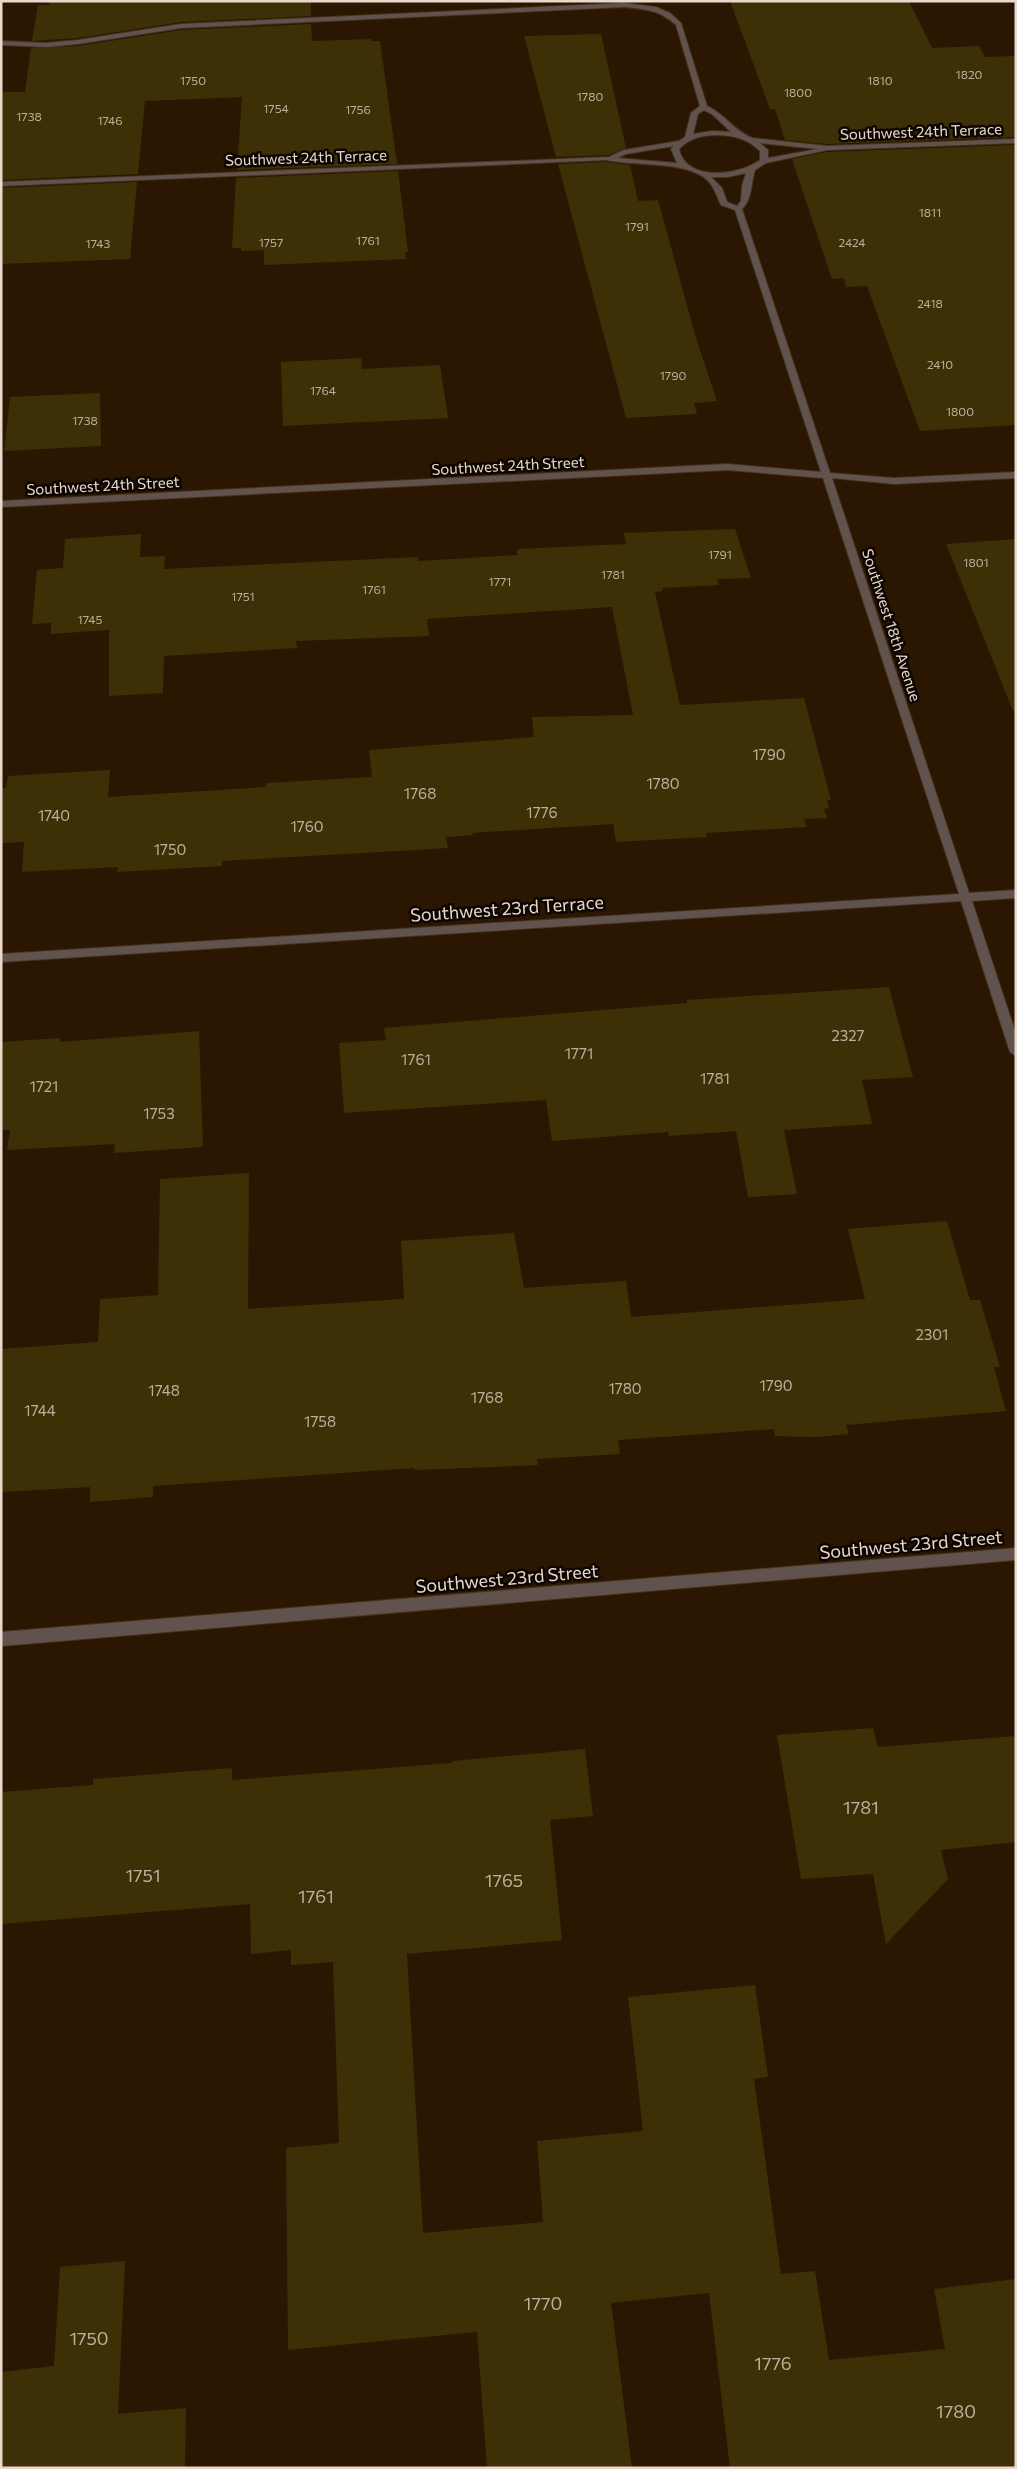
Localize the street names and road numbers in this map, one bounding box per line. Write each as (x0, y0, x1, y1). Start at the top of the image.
street label: Southwest 24th Terrace (840, 119, 1002, 143)
street label: Southwest 24th Terrace (225, 145, 387, 169)
street label: Southwest 24th Street (431, 452, 585, 478)
street label: Southwest 24th Street (26, 472, 180, 498)
street label: Southwest 18th Avenue (859, 546, 925, 704)
street label: Southwest 23rd Terrace (409, 890, 605, 926)
street label: Southwest 23rd Street (819, 1525, 1003, 1563)
street label: Southwest 23rd Street (415, 1559, 599, 1597)

